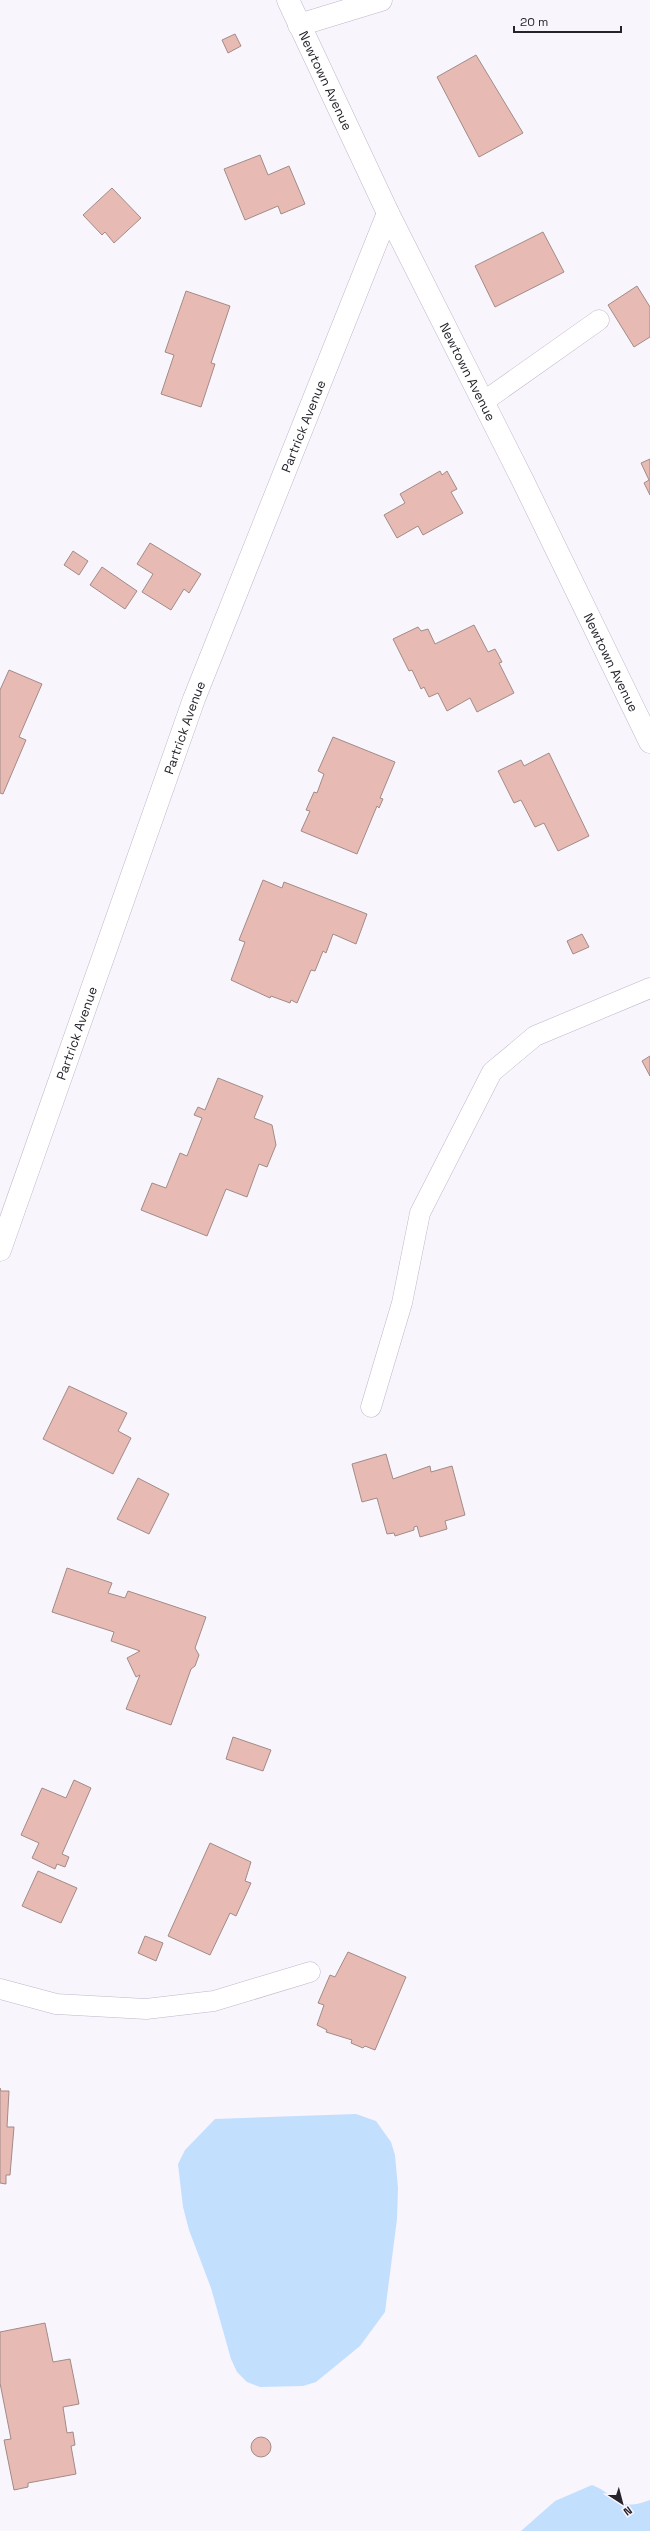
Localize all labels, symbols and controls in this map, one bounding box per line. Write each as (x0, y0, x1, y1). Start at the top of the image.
scale bar (514, 8, 621, 34)
text: 20 m (520, 14, 548, 30)
street label: Newtown Avenue (295, 28, 356, 133)
street label: Newtown Avenue (436, 320, 500, 424)
street label: Partrick Avenue (277, 377, 329, 475)
street label: Newtown Avenue (580, 610, 642, 715)
street label: Partrick Avenue (160, 678, 209, 777)
street label: Partrick Avenue (52, 984, 101, 1082)
north arrow (602, 2483, 642, 2523)
text: N (621, 2503, 635, 2519)

